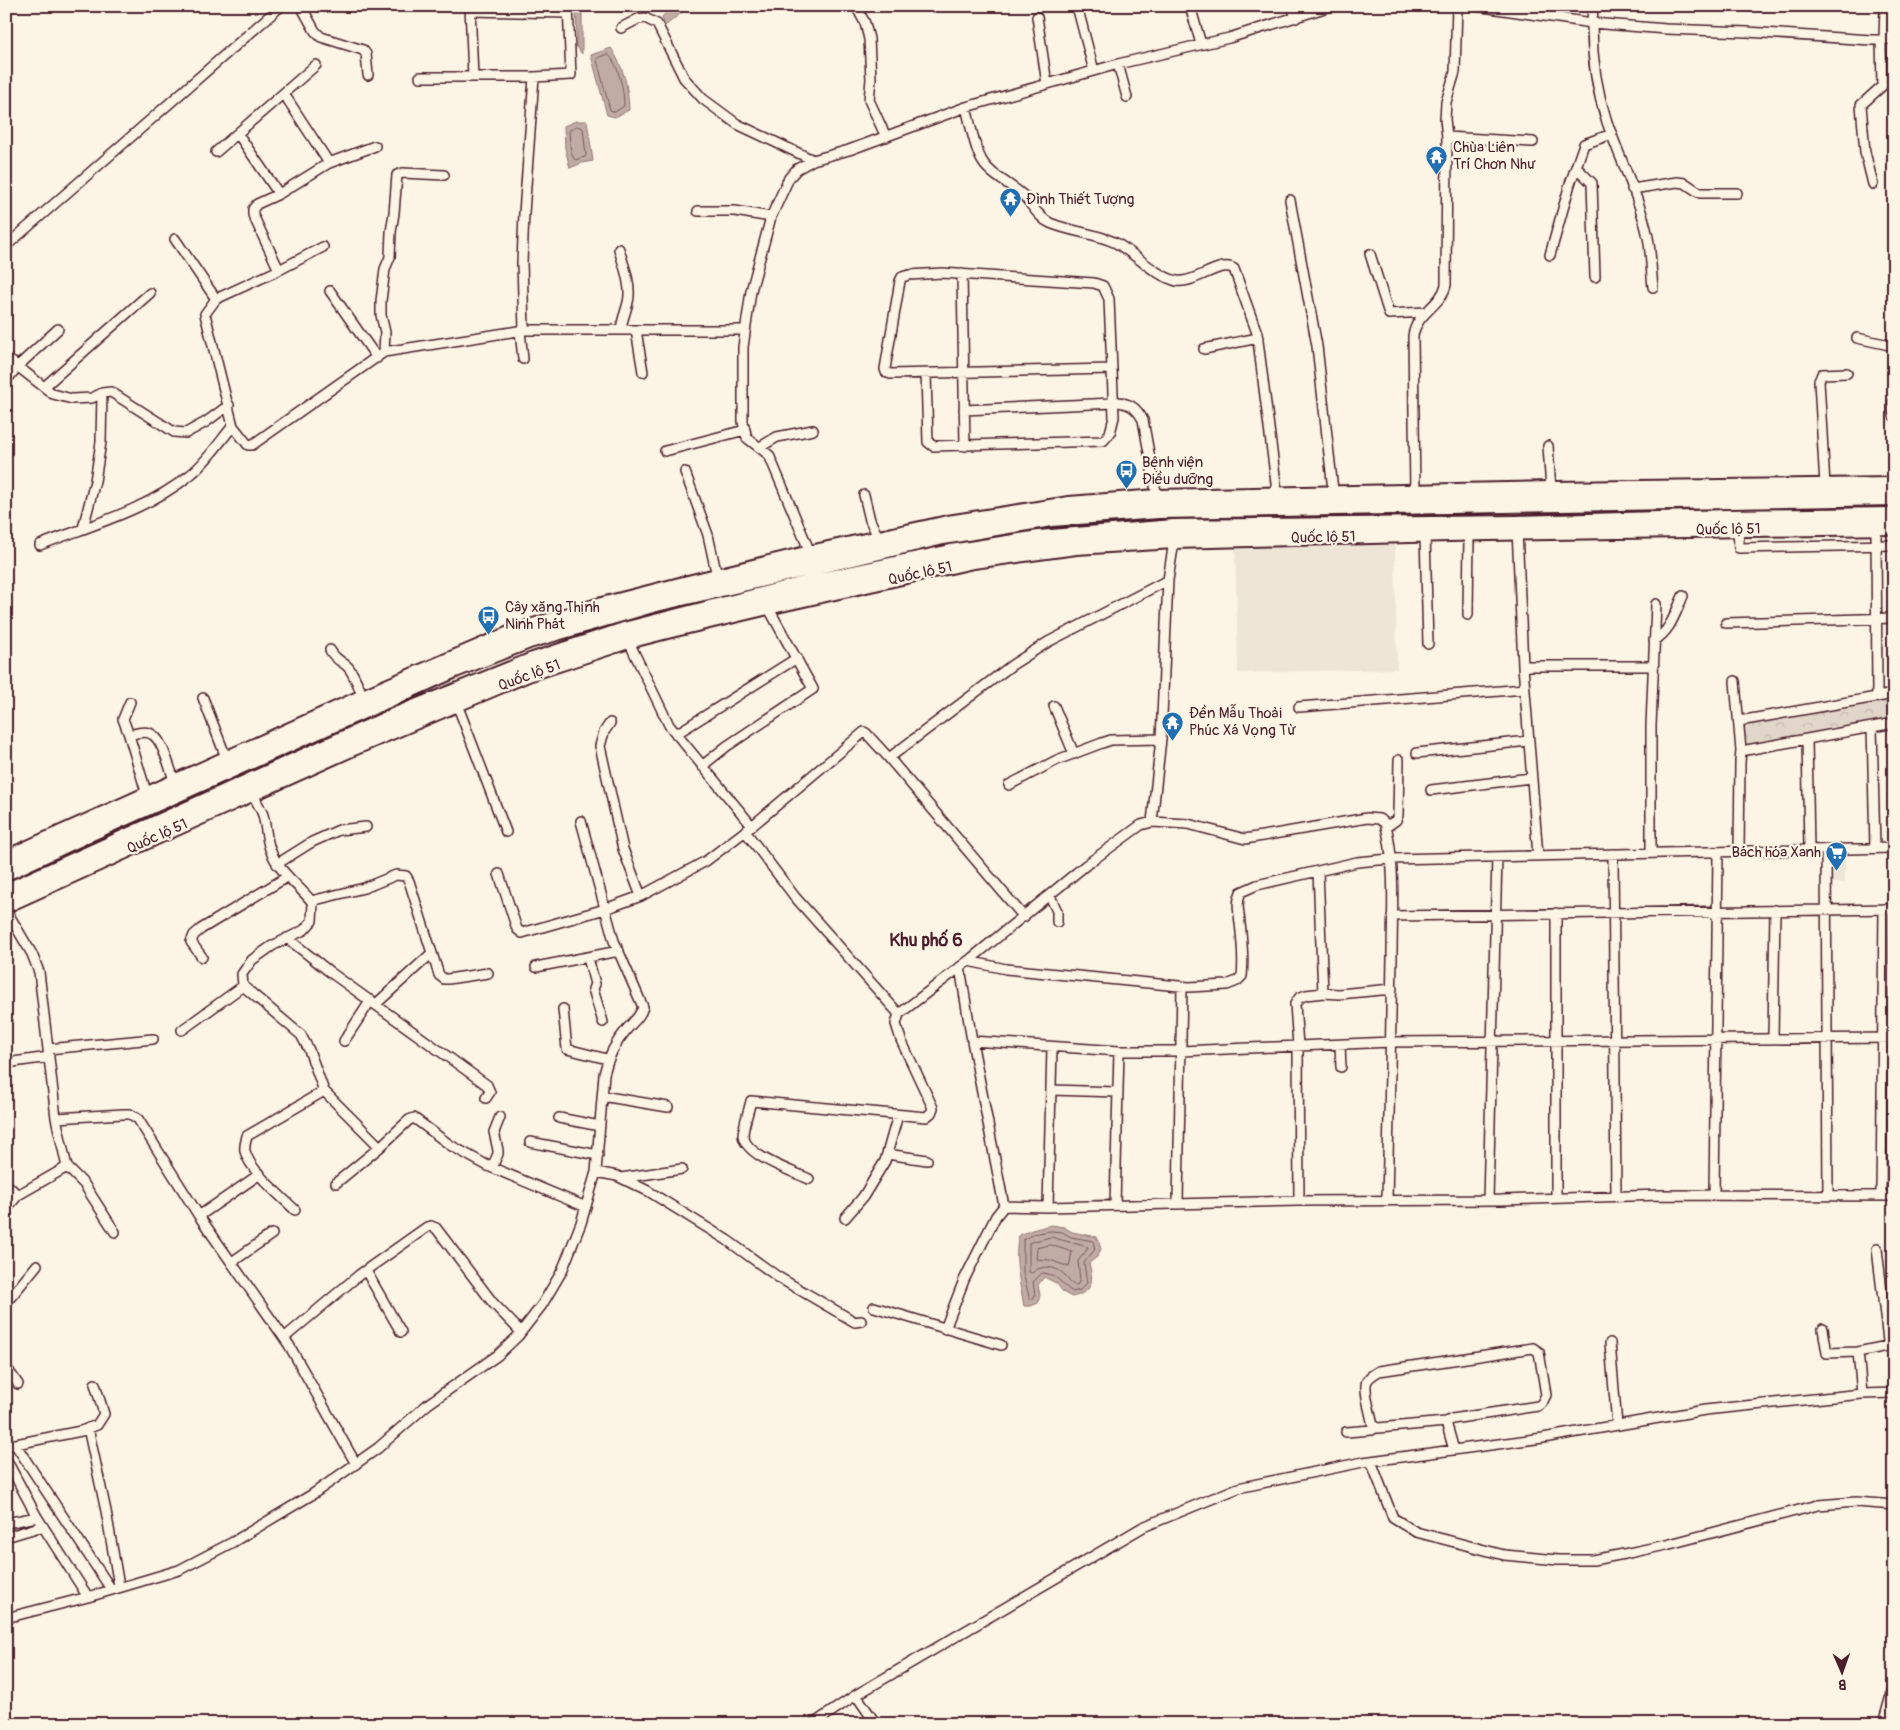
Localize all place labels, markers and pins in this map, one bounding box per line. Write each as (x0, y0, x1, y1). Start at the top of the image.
place label: Chùa Liên Trí Chơn Như (1453, 138, 1536, 174)
temple icon: Chùa Liên Trí Chơn Như (1425, 144, 1449, 175)
temple icon: Đình Thiết Tượng (998, 187, 1022, 218)
place label: Đình Thiết Tượng (1026, 190, 1134, 209)
place label: Bệnh viện Điều dưỡng (1142, 453, 1213, 489)
bus stop icon: Bệnh viện Điều dưỡng (1114, 459, 1138, 490)
place label: Cây xăng Thịnh Ninh Phát (505, 598, 600, 634)
bus stop icon: Cây xăng Thịnh Ninh Phát (477, 604, 501, 635)
place label: Đền Mẫu Thoải Phúc Xá Vọng Từ (1189, 703, 1297, 740)
temple icon: Đền Mẫu Thoải Phúc Xá Vọng Từ (1161, 710, 1185, 741)
supermarket icon: Bách hóa Xanh (1825, 840, 1849, 871)
place label: Bách hóa Xanh (1732, 843, 1821, 862)

